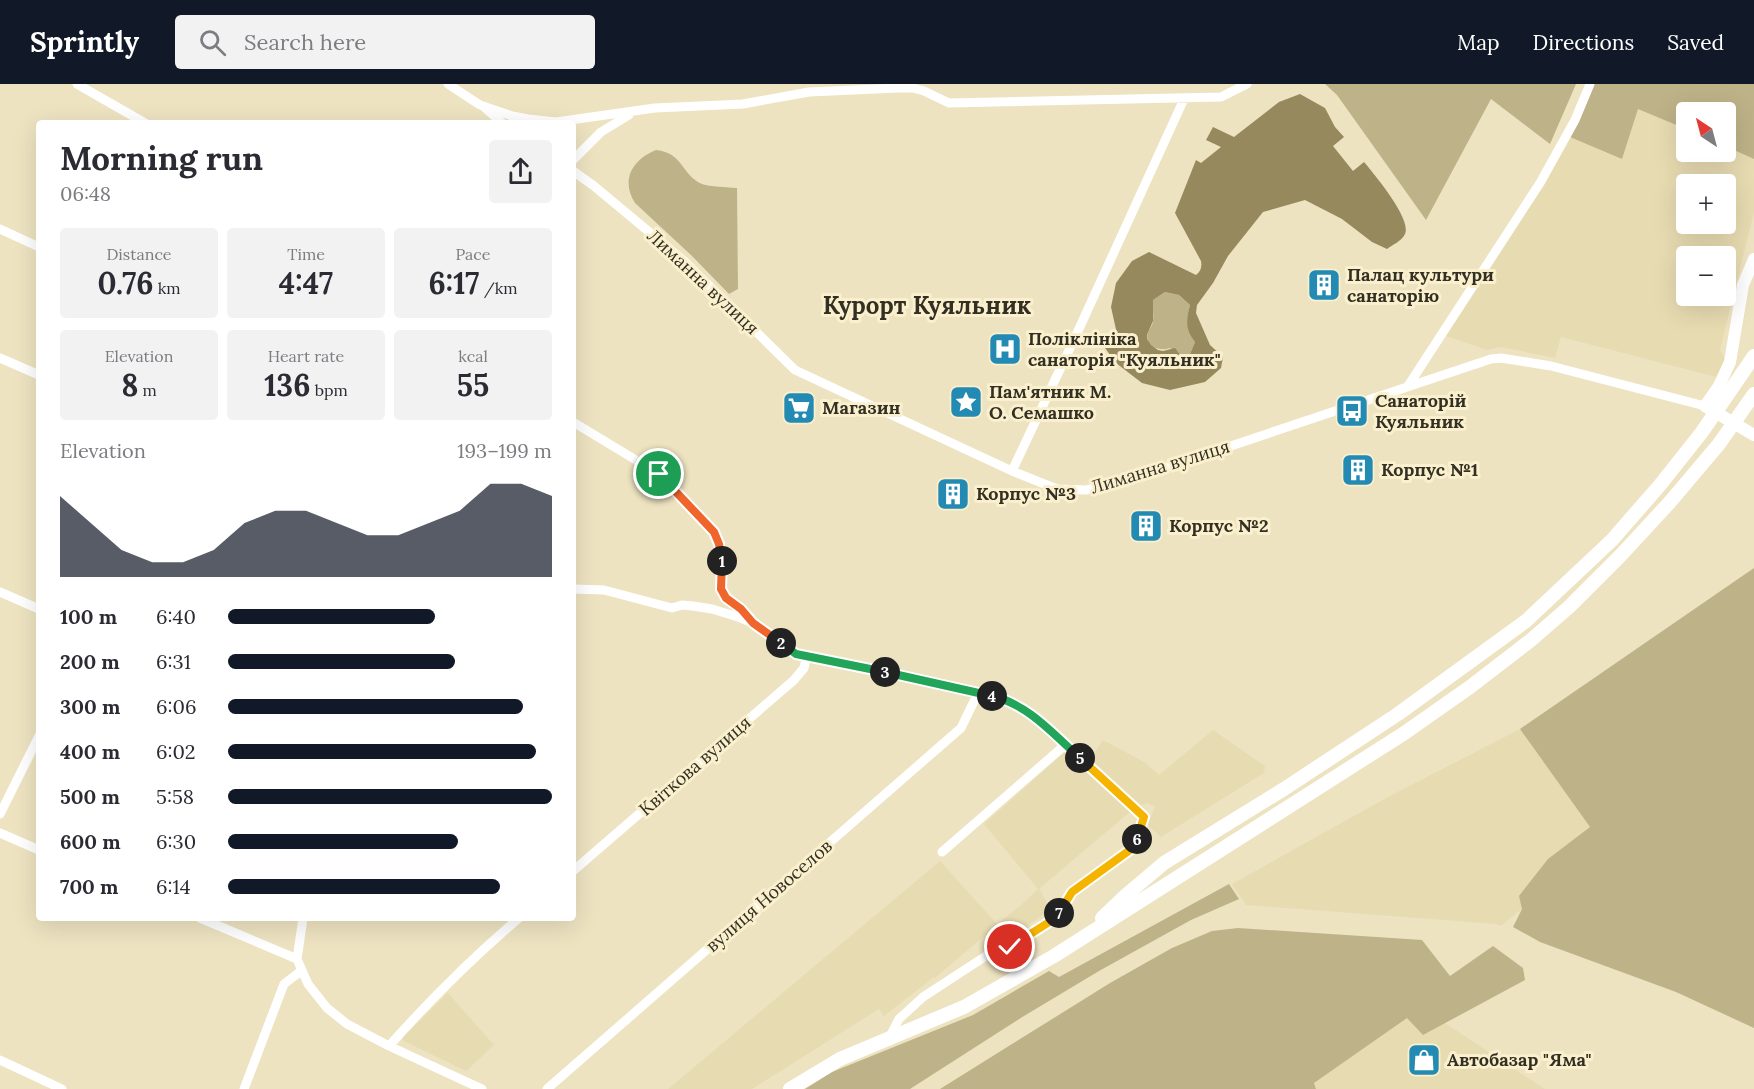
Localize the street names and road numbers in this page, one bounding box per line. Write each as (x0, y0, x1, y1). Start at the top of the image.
street label: Лиманна вулиця (643, 224, 764, 339)
street label: Лиманна вулиця (1087, 434, 1232, 499)
street label: Квіткова вулиця (634, 711, 755, 820)
street label: вулиця Новоселов (701, 834, 837, 957)

